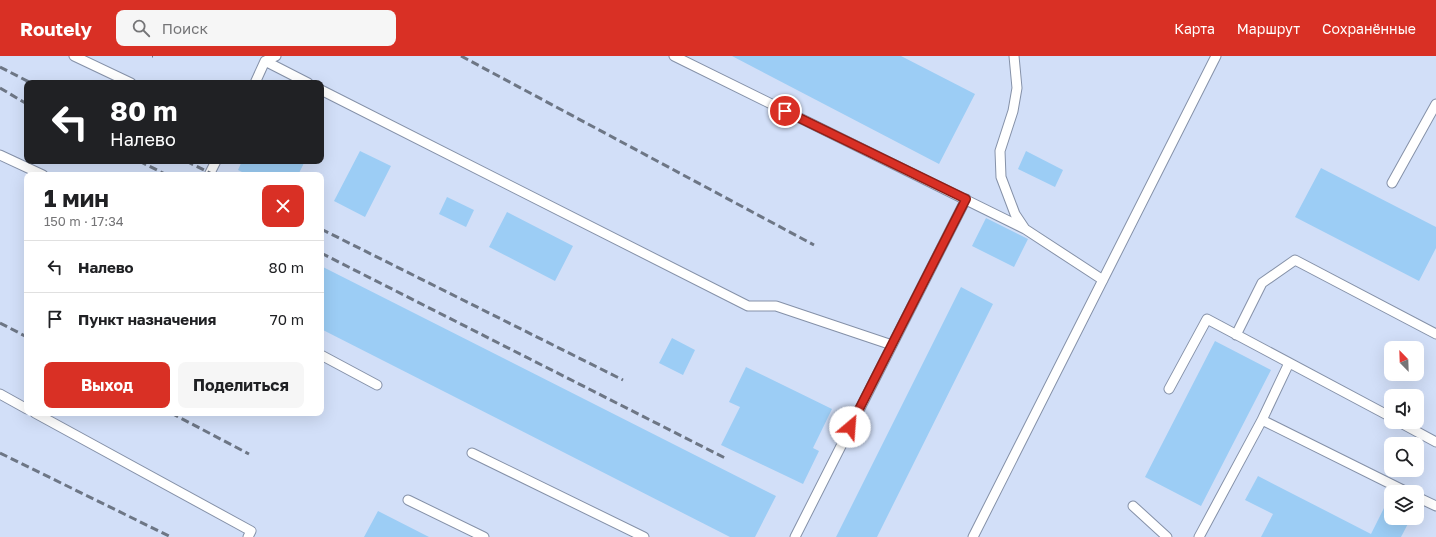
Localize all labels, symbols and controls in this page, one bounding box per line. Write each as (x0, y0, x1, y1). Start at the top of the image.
search box (116, 10, 396, 46)
text: Routely (20, 17, 92, 40)
icon: search (130, 17, 152, 39)
text: Поиск (162, 19, 208, 37)
text: Карта (1174, 20, 1215, 37)
text: Маршрут (1237, 20, 1300, 37)
text: Сохранённые (1322, 20, 1416, 37)
text: 80 m (110, 94, 178, 127)
pin (768, 94, 802, 128)
icon: left (44, 96, 96, 148)
icon: arrive (774, 100, 796, 122)
text: Налево (110, 128, 176, 150)
text: 1 мин (44, 183, 109, 212)
button: close (262, 185, 304, 227)
text: 150 m · 17:34 (44, 213, 124, 229)
icon: left (44, 256, 66, 278)
text: Налево (78, 258, 134, 276)
text: 80 m (269, 258, 304, 276)
icon: arrive (44, 308, 66, 330)
text: Пункт назначения (78, 310, 216, 328)
text: 70 m (270, 310, 304, 328)
north arrow (1384, 341, 1424, 381)
map controls (1384, 341, 1424, 525)
button: Выход (44, 362, 170, 408)
button: Поделиться (178, 362, 304, 408)
button: sound (1384, 389, 1424, 429)
position arrow (829, 406, 871, 448)
button: search (1384, 437, 1424, 477)
button: layers (1384, 485, 1424, 525)

